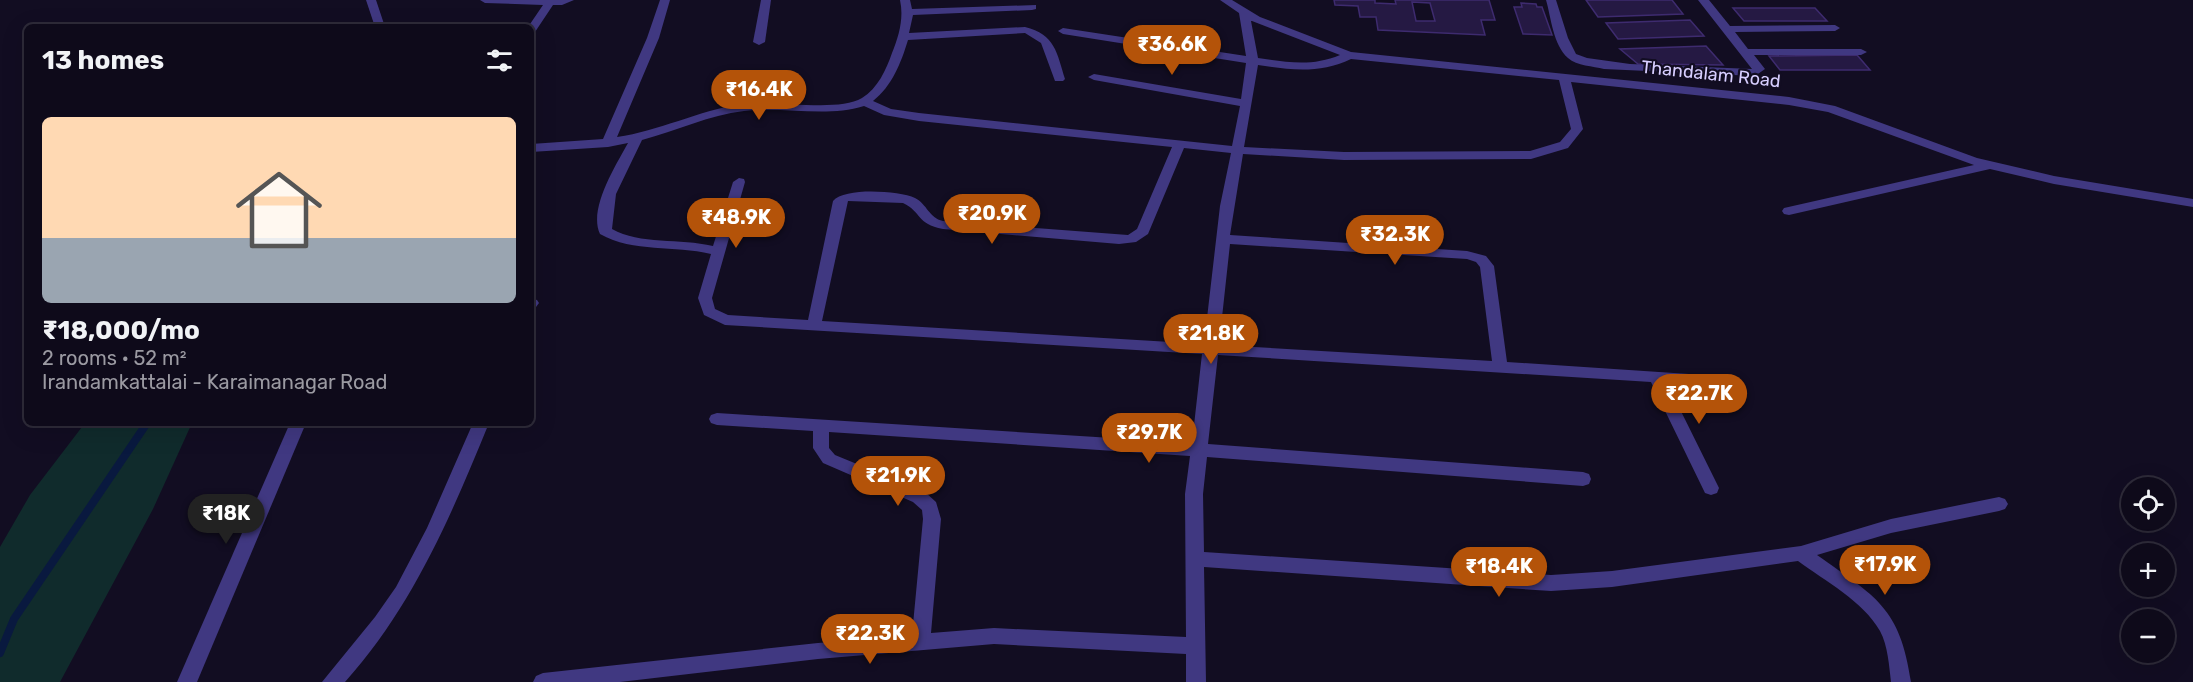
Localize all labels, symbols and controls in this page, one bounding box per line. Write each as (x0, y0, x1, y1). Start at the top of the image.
pin: ₹36.6K (1123, 25, 1221, 76)
text: ₹36.6K (1137, 32, 1207, 56)
icon: filters (483, 44, 516, 77)
text: 13 homes (42, 45, 164, 76)
street label: Thandalam Road (1640, 56, 1782, 92)
pin: ₹16.4K (710, 70, 808, 121)
text: ₹16.4K (725, 77, 793, 101)
icon: home (225, 156, 333, 264)
pin: ₹20.9K (943, 194, 1041, 245)
pin: ₹48.9K (687, 198, 785, 249)
text: ₹20.9K (957, 201, 1027, 225)
text: ₹48.9K (701, 205, 771, 229)
pin: ₹32.3K (1346, 215, 1444, 266)
text: ₹32.3K (1360, 222, 1430, 246)
pin: ₹21.8K (1162, 314, 1260, 365)
text: ₹18,000/mo (42, 315, 200, 346)
text: ₹21.8K (1177, 321, 1245, 345)
text: 2 rooms · 52 m² (42, 346, 187, 370)
text: Irandamkattalai - Karaimanagar Road (42, 370, 387, 394)
pin: ₹22.7K (1650, 374, 1748, 425)
text: ₹22.7K (1665, 381, 1733, 405)
pin: ₹29.7K (1100, 413, 1198, 464)
text: ₹29.7K (1116, 420, 1182, 444)
pin: ₹21.9K (849, 456, 947, 507)
text: ₹21.9K (865, 463, 931, 487)
map controls (2121, 477, 2175, 663)
button: locate (2121, 477, 2175, 531)
pin: ₹18K (190, 494, 262, 545)
text: ₹18K (202, 501, 250, 525)
button: + (2121, 543, 2175, 597)
pin: ₹17.9K (1836, 545, 1934, 596)
pin: ₹18.4K (1450, 547, 1548, 598)
text: ₹17.9K (1853, 552, 1917, 576)
text: ₹18.4K (1465, 554, 1533, 578)
button: − (2121, 609, 2175, 663)
pin: ₹22.3K (821, 614, 919, 665)
text: ₹22.3K (835, 621, 905, 645)

